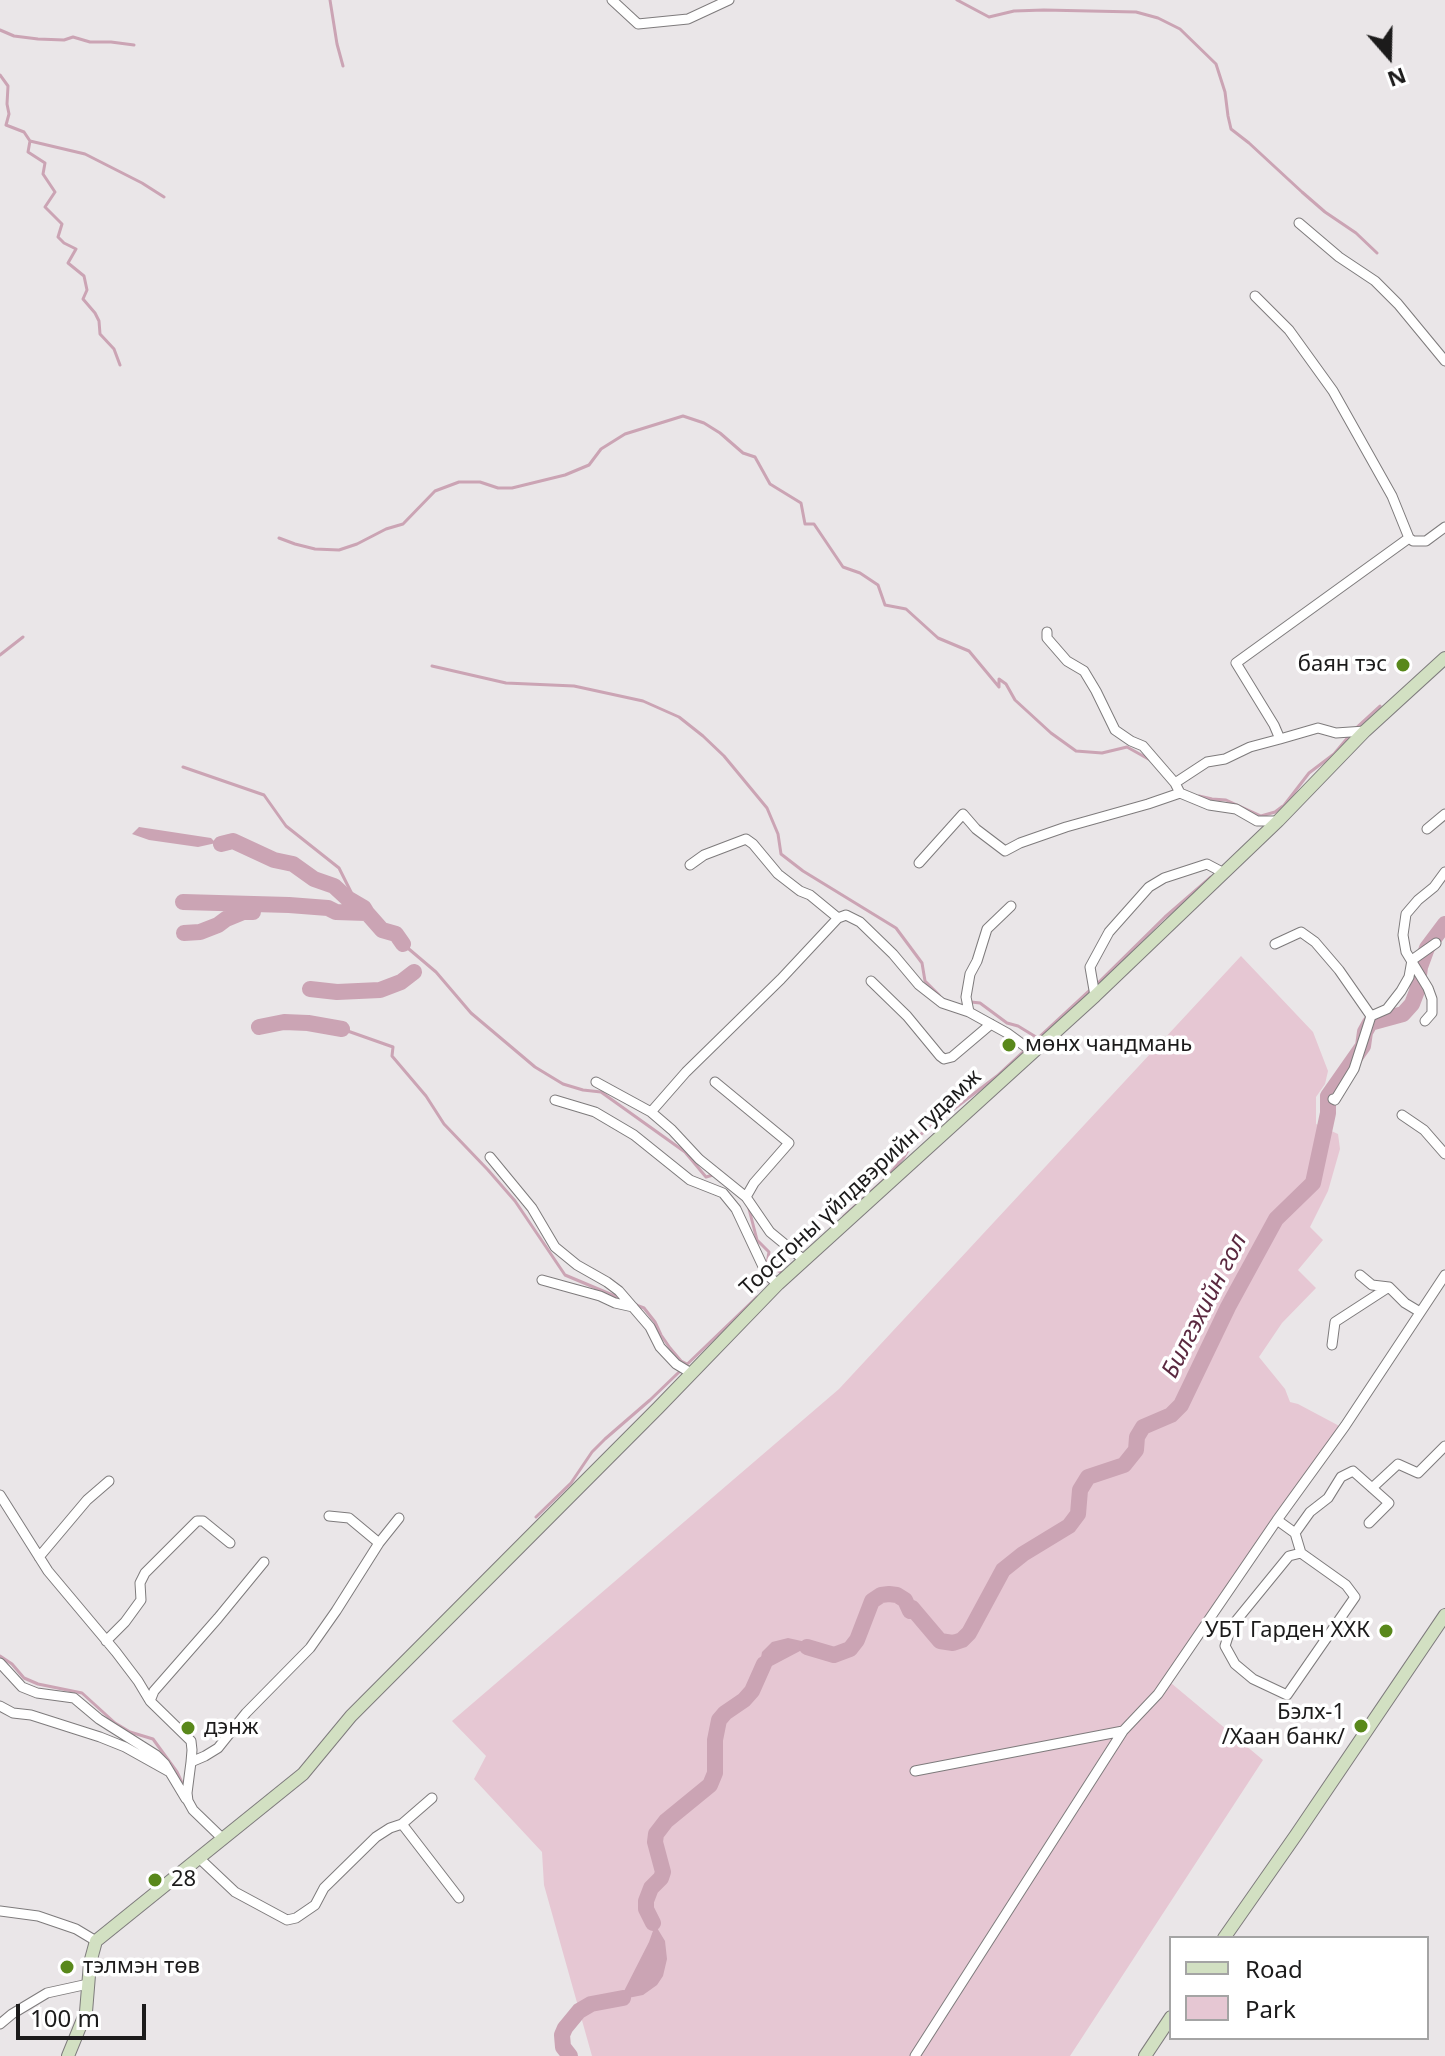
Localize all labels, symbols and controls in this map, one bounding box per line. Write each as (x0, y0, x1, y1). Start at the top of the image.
north arrow (1349, 16, 1429, 96)
text: N (1384, 61, 1411, 96)
place label: баян тэс (1298, 652, 1387, 678)
marker: баян тэс (1394, 656, 1412, 674)
place label: мөнх чандмань (1025, 1032, 1192, 1058)
marker: мөнх чандмань (1000, 1036, 1018, 1054)
street label: Тоосгоны үйлдвэрийн гудамж (735, 1064, 987, 1302)
water label: Билгэхийн гол (1156, 1229, 1254, 1383)
place label: УБТ Гарден ХХК (1205, 1618, 1370, 1644)
marker: УБТ Гарден ХХК (1377, 1622, 1395, 1640)
place label: Бэлх-1 /Хаан банк/ (1222, 1700, 1345, 1752)
place label: дэнж (204, 1715, 258, 1741)
marker: Бэлх-1 /Хаан банк/ (1352, 1717, 1370, 1735)
marker: дэнж (179, 1719, 197, 1737)
place label: 28 (171, 1867, 196, 1893)
marker: 28 (146, 1871, 164, 1889)
legend (1169, 1936, 1429, 2040)
text: Road (1245, 1952, 1303, 1985)
place label: тэлмэн төв (83, 1954, 200, 1980)
marker: тэлмэн төв (58, 1958, 76, 1976)
scale bar (20, 1988, 150, 2038)
text: Park (1245, 1992, 1296, 2025)
text: 100 m (30, 2001, 100, 2034)

